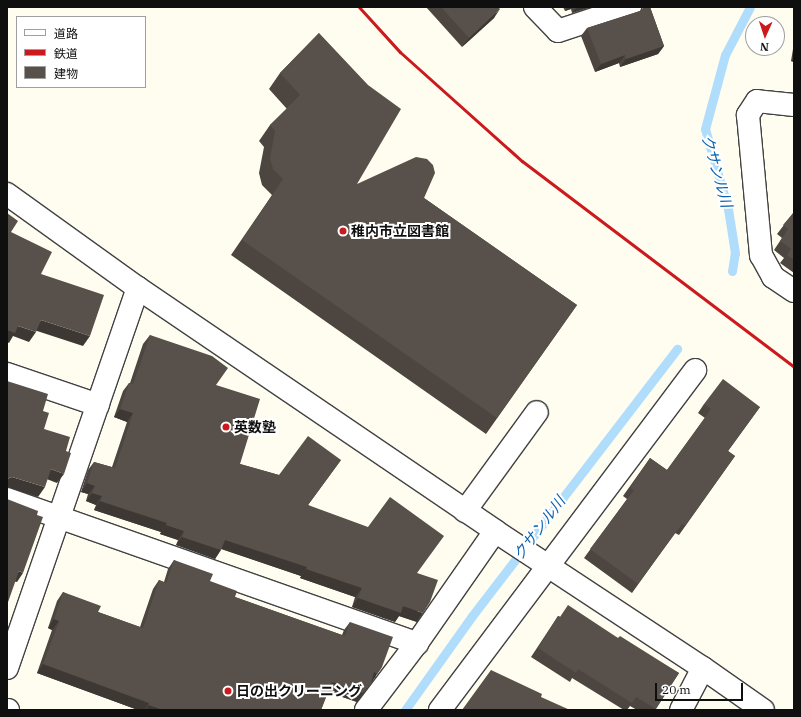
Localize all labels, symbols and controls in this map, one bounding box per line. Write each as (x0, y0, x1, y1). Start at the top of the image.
legend (16, 16, 146, 88)
north arrow (745, 16, 785, 56)
text: 道路 (54, 26, 78, 41)
text: N (760, 40, 769, 54)
text: 鉄道 (54, 46, 78, 61)
text: 建物 (54, 66, 78, 81)
water label: クサンル川 (698, 132, 736, 210)
place label: 稚内市立図書館 (351, 223, 449, 239)
marker: 稚内市立図書館 (338, 226, 348, 236)
place label: 英数塾 (234, 419, 276, 435)
marker: 英数塾 (221, 422, 231, 432)
water label: クサンル川 (509, 493, 569, 563)
scale bar (657, 675, 745, 701)
text: 20 m (662, 682, 691, 697)
place label: 日の出クリーニング (236, 683, 362, 699)
marker: 日の出クリーニング (223, 686, 233, 696)

